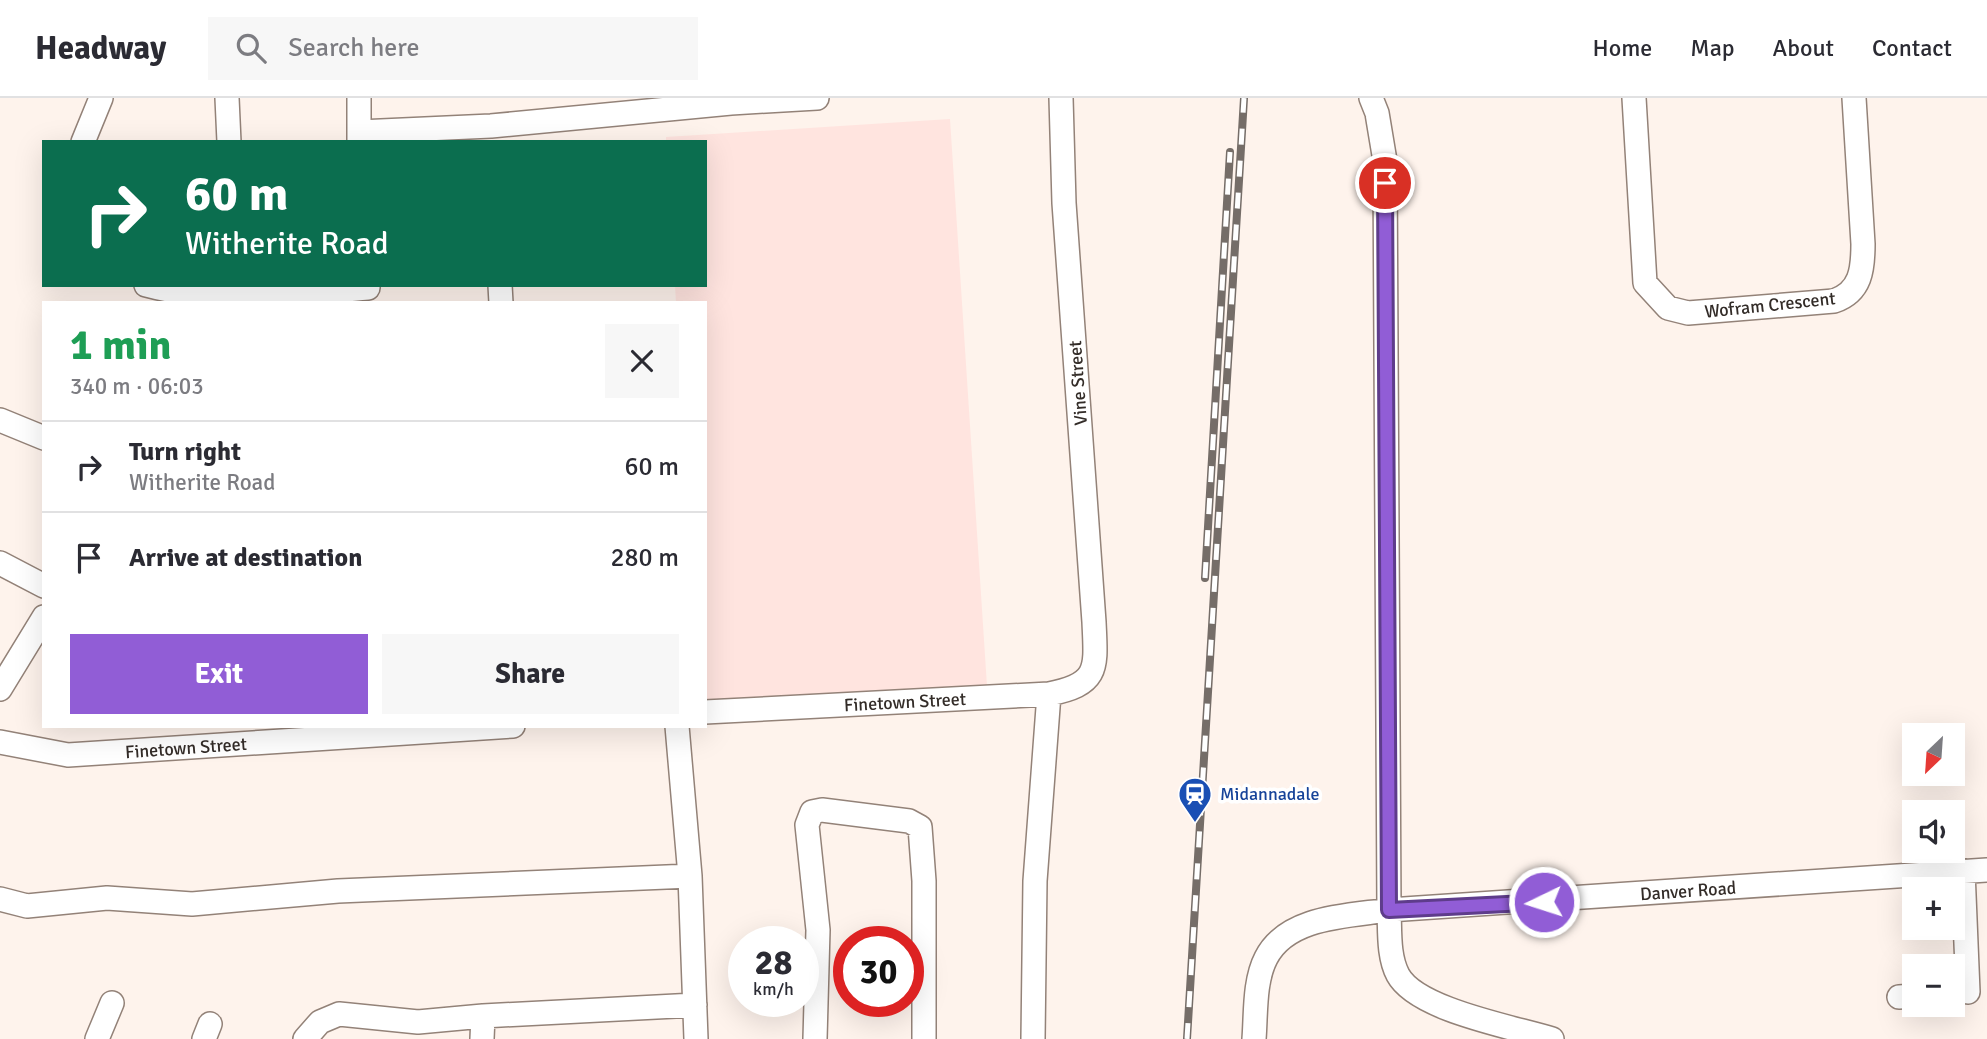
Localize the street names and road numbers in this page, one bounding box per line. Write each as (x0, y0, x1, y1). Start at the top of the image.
street label: Wofram Crescent (1703, 287, 1837, 323)
street label: Vine Street (1064, 340, 1092, 426)
street label: Finetown Street (843, 688, 967, 716)
street label: Finetown Street (124, 733, 248, 763)
street label: Danver Road (1639, 877, 1737, 905)

